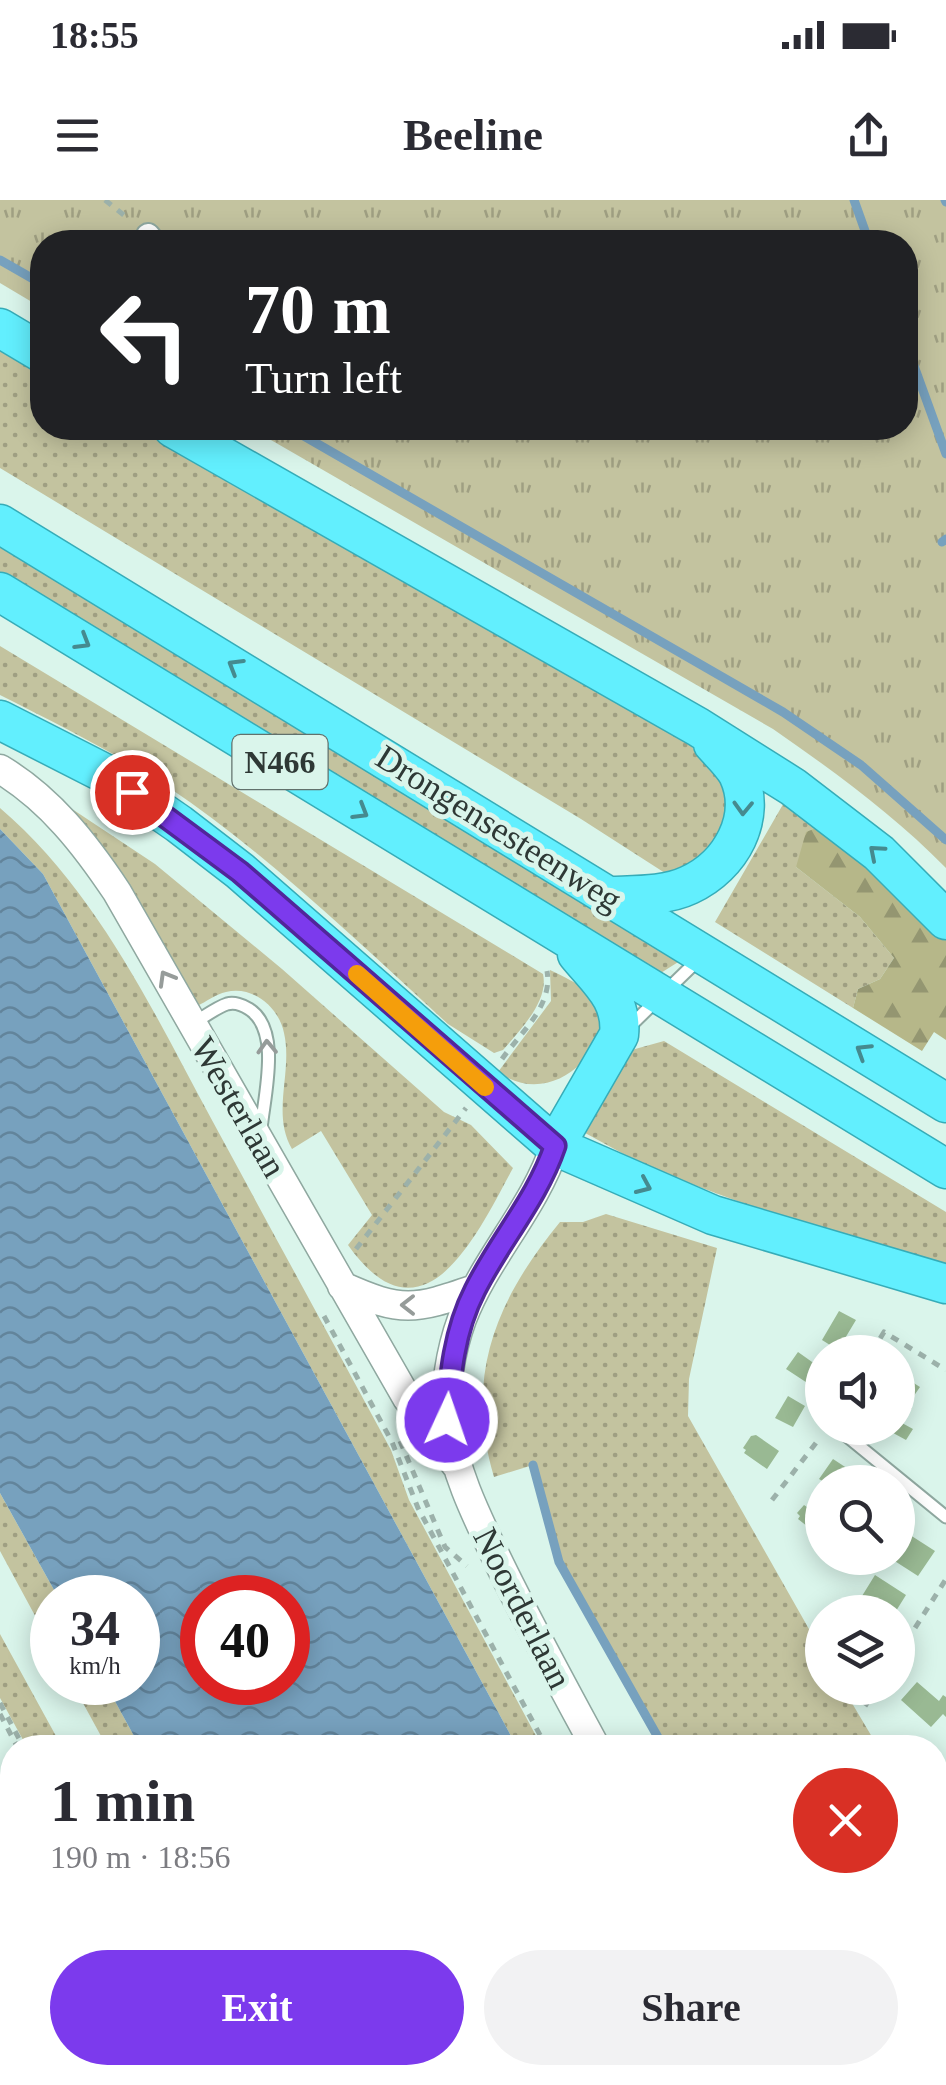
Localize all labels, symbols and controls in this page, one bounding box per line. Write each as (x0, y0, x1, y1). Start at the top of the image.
text: 18:55 (50, 14, 139, 56)
icon: menu (50, 108, 105, 163)
icon: share (841, 108, 896, 163)
text: Beeline (403, 110, 543, 160)
icon: left (80, 270, 210, 400)
text: 70 m (245, 271, 391, 348)
text: Turn left (245, 353, 402, 403)
one-way arrow (72, 630, 90, 649)
one-way arrow (228, 659, 246, 678)
road number: N466 (232, 735, 328, 789)
street label: Drongensesteenweg (369, 737, 629, 920)
pin (90, 750, 175, 835)
icon: arrive (105, 765, 160, 820)
one-way arrow (350, 799, 368, 818)
one-way arrow (733, 801, 754, 816)
one-way arrow (869, 846, 888, 864)
one-way arrow (159, 971, 178, 989)
street label: Westerlaan (183, 1031, 294, 1184)
one-way arrow (256, 1038, 277, 1054)
one-way arrow (856, 1045, 874, 1064)
one-way arrow (634, 1173, 652, 1193)
one-way arrow (400, 1294, 416, 1316)
map controls (805, 1335, 915, 1705)
button: sound (805, 1335, 915, 1445)
position arrow (395, 1368, 499, 1472)
button: search (805, 1465, 915, 1575)
street label: Noorderlaan (465, 1521, 580, 1695)
speed limit sign: 40 (180, 1575, 310, 1705)
button: layers (805, 1595, 915, 1705)
text: 34 (70, 1600, 120, 1656)
text: km/h (69, 1652, 121, 1679)
text: 1 min (50, 1768, 195, 1834)
button: close (793, 1768, 898, 1873)
text: 190 m · 18:56 (50, 1839, 230, 1875)
button: Exit (50, 1950, 464, 2065)
button: Share (484, 1950, 898, 2065)

